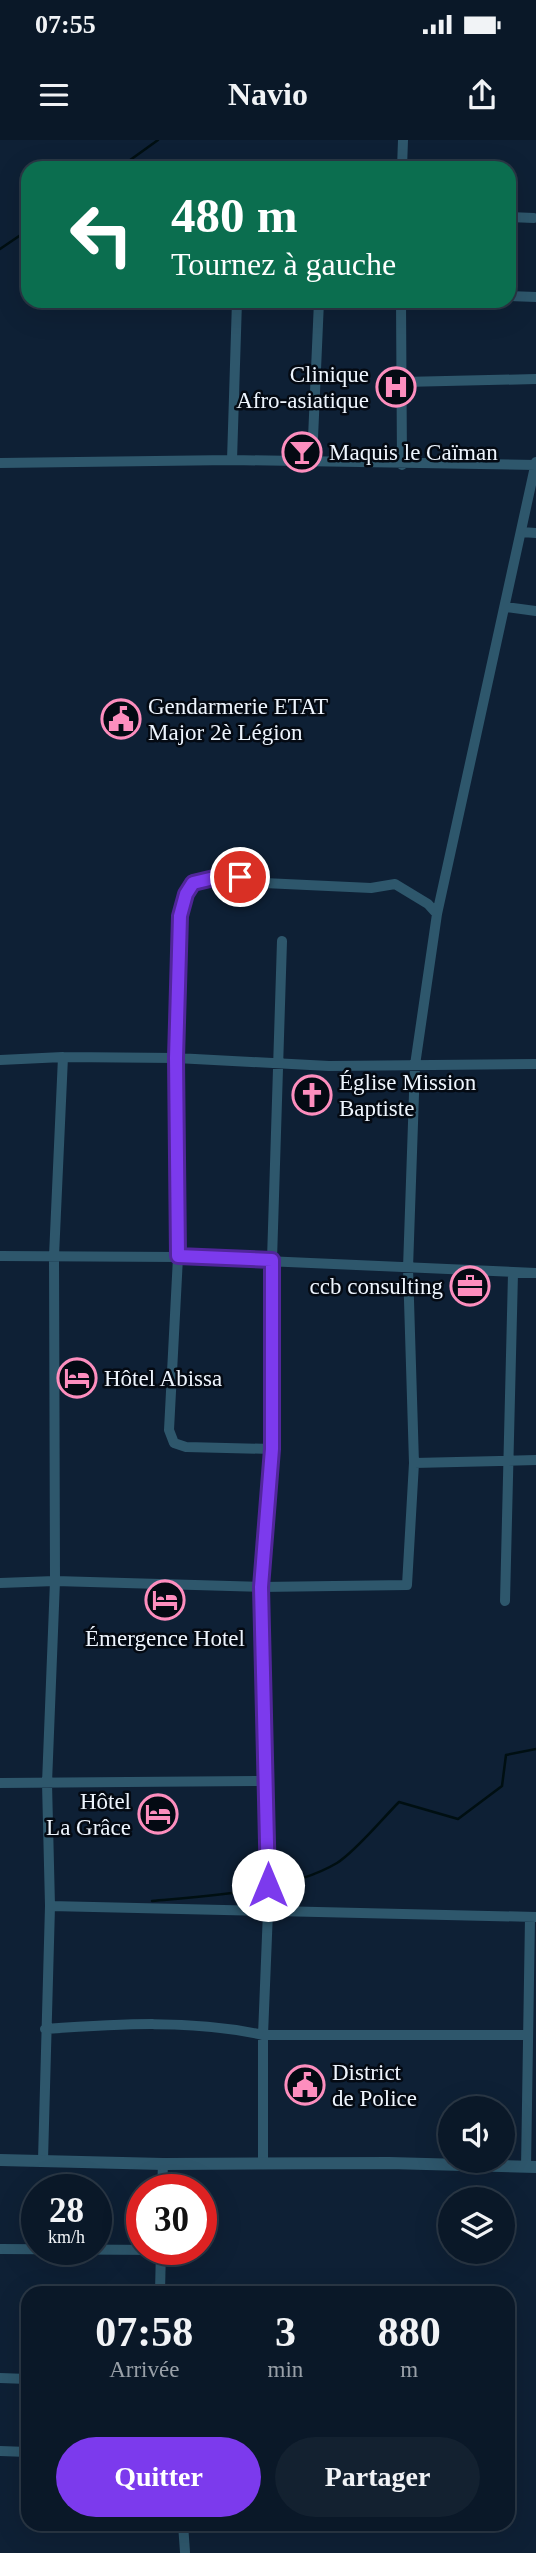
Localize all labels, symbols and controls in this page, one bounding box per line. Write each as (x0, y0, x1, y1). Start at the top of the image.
text: 07:55 (35, 10, 96, 39)
icon: menu (35, 76, 73, 114)
text: Navio (228, 76, 308, 112)
icon: share (463, 76, 501, 114)
text: 480 m (171, 188, 298, 243)
icon: left (56, 189, 147, 280)
text: Tournez à gauche (171, 246, 396, 282)
place label: Clinique Afro-asiatique (236, 362, 369, 413)
hospital icon: Clinique Afro-asiatique (375, 366, 417, 408)
bar icon: Maquis le Caïman (281, 431, 323, 473)
place label: Maquis le Caïman (329, 440, 498, 465)
place label: Gendarmerie ETAT Major 2è Légion (148, 694, 328, 745)
public building icon: Gendarmerie ETAT Major 2è Légion (100, 698, 142, 740)
pin (210, 847, 270, 907)
icon: arrive (221, 858, 259, 896)
place label: Église Mission Baptiste (339, 1070, 477, 1121)
church icon: Église Mission Baptiste (291, 1074, 333, 1116)
office icon: ccb consulting (449, 1265, 491, 1307)
place label: ccb consulting (310, 1274, 443, 1299)
hotel icon: Hôtel Abissa (56, 1357, 98, 1399)
place label: Hôtel Abissa (104, 1366, 222, 1391)
hotel icon: Émergence Hotel (144, 1579, 186, 1621)
place label: Émergence Hotel (85, 1626, 245, 1651)
place label: Hôtel La Grâce (46, 1789, 131, 1840)
hotel icon: Hôtel La Grâce (137, 1793, 179, 1835)
position arrow (231, 1848, 305, 1922)
place label: District de Police (332, 2060, 417, 2111)
public building icon: District de Police (284, 2064, 326, 2106)
map controls (438, 2096, 515, 2264)
button: sound (438, 2096, 515, 2173)
speed limit sign: 30 (126, 2174, 217, 2265)
button: layers (438, 2187, 515, 2264)
text: 28 (49, 2191, 84, 2230)
text: km/h (48, 2227, 85, 2247)
text: 07:58 (95, 2309, 193, 2355)
text: 3 (275, 2309, 296, 2355)
text: 880 (378, 2309, 441, 2355)
text: Arrivée (109, 2357, 179, 2382)
text: min (268, 2357, 303, 2382)
text: m (400, 2357, 418, 2382)
button: Quitter (56, 2437, 261, 2517)
button: Partager (275, 2437, 480, 2517)

